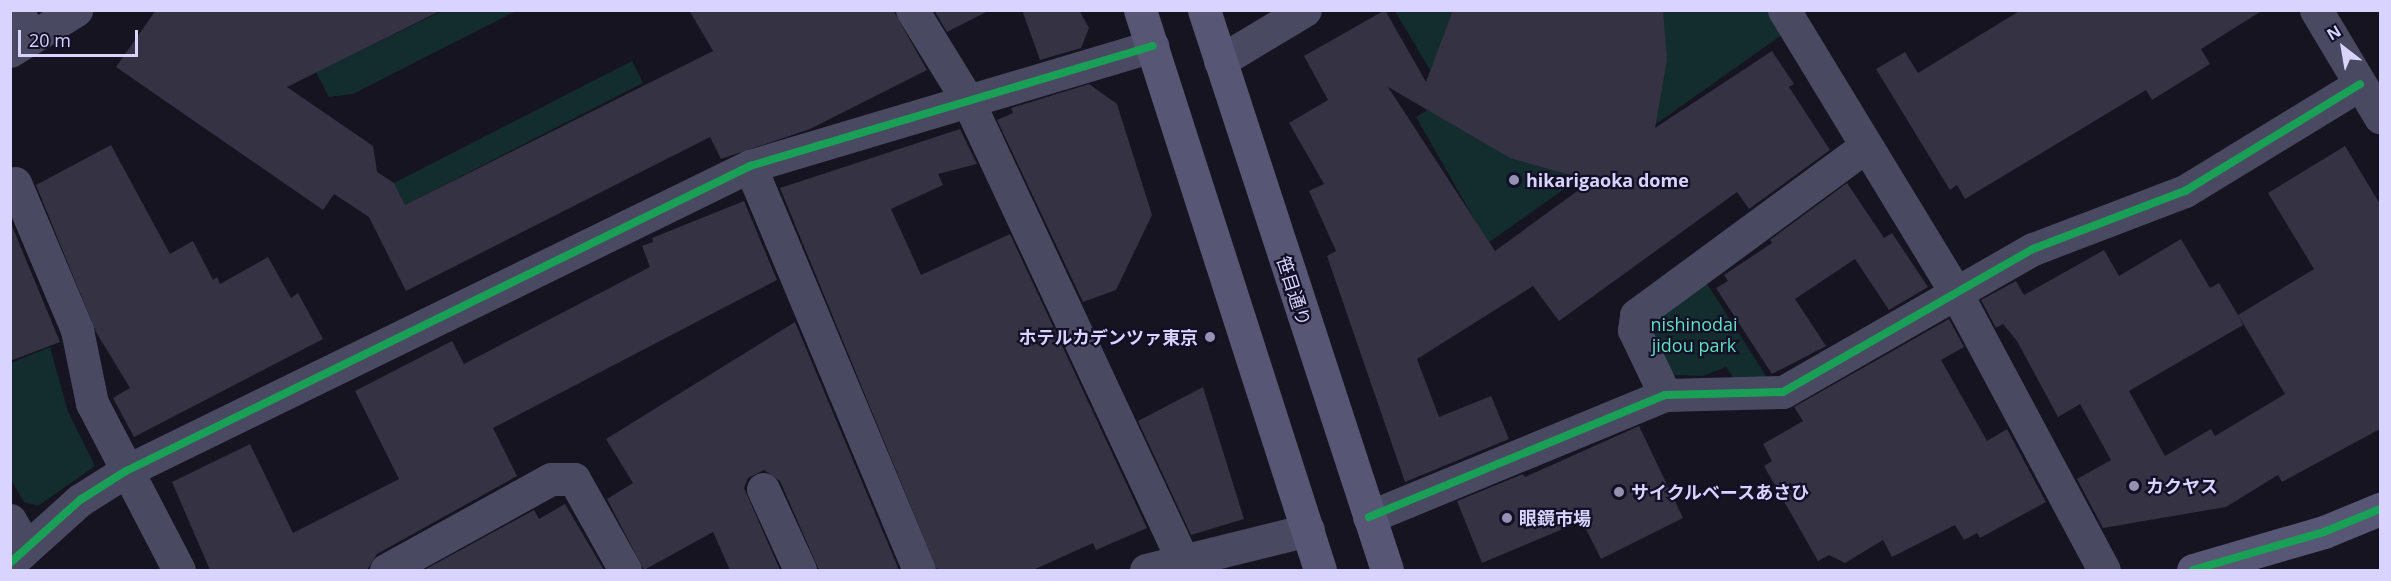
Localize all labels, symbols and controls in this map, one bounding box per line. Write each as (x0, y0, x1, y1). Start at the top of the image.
scale bar (21, 18, 141, 56)
north arrow (2313, 18, 2373, 78)
text: N (2322, 20, 2345, 45)
text: 20 m (29, 28, 71, 52)
place label: hikarigaoka dome (1526, 169, 1689, 191)
marker: hikarigaoka dome (1507, 173, 1521, 187)
street label: 笹目通り (1273, 253, 1315, 329)
park label: nishinodai jidou park (1650, 314, 1738, 356)
place label: ホテルカデンツァ東京 (1018, 326, 1198, 348)
marker: ホテルカデンツァ東京 (1203, 330, 1217, 344)
place label: カクヤス (2146, 475, 2218, 497)
marker: カクヤス (2127, 479, 2141, 493)
place label: サイクルベースあさひ (1631, 481, 1811, 503)
marker: サイクルベースあさひ (1612, 485, 1626, 499)
place label: 眼鏡市場 (1519, 507, 1591, 529)
marker: 眼鏡市場 (1500, 511, 1514, 525)

